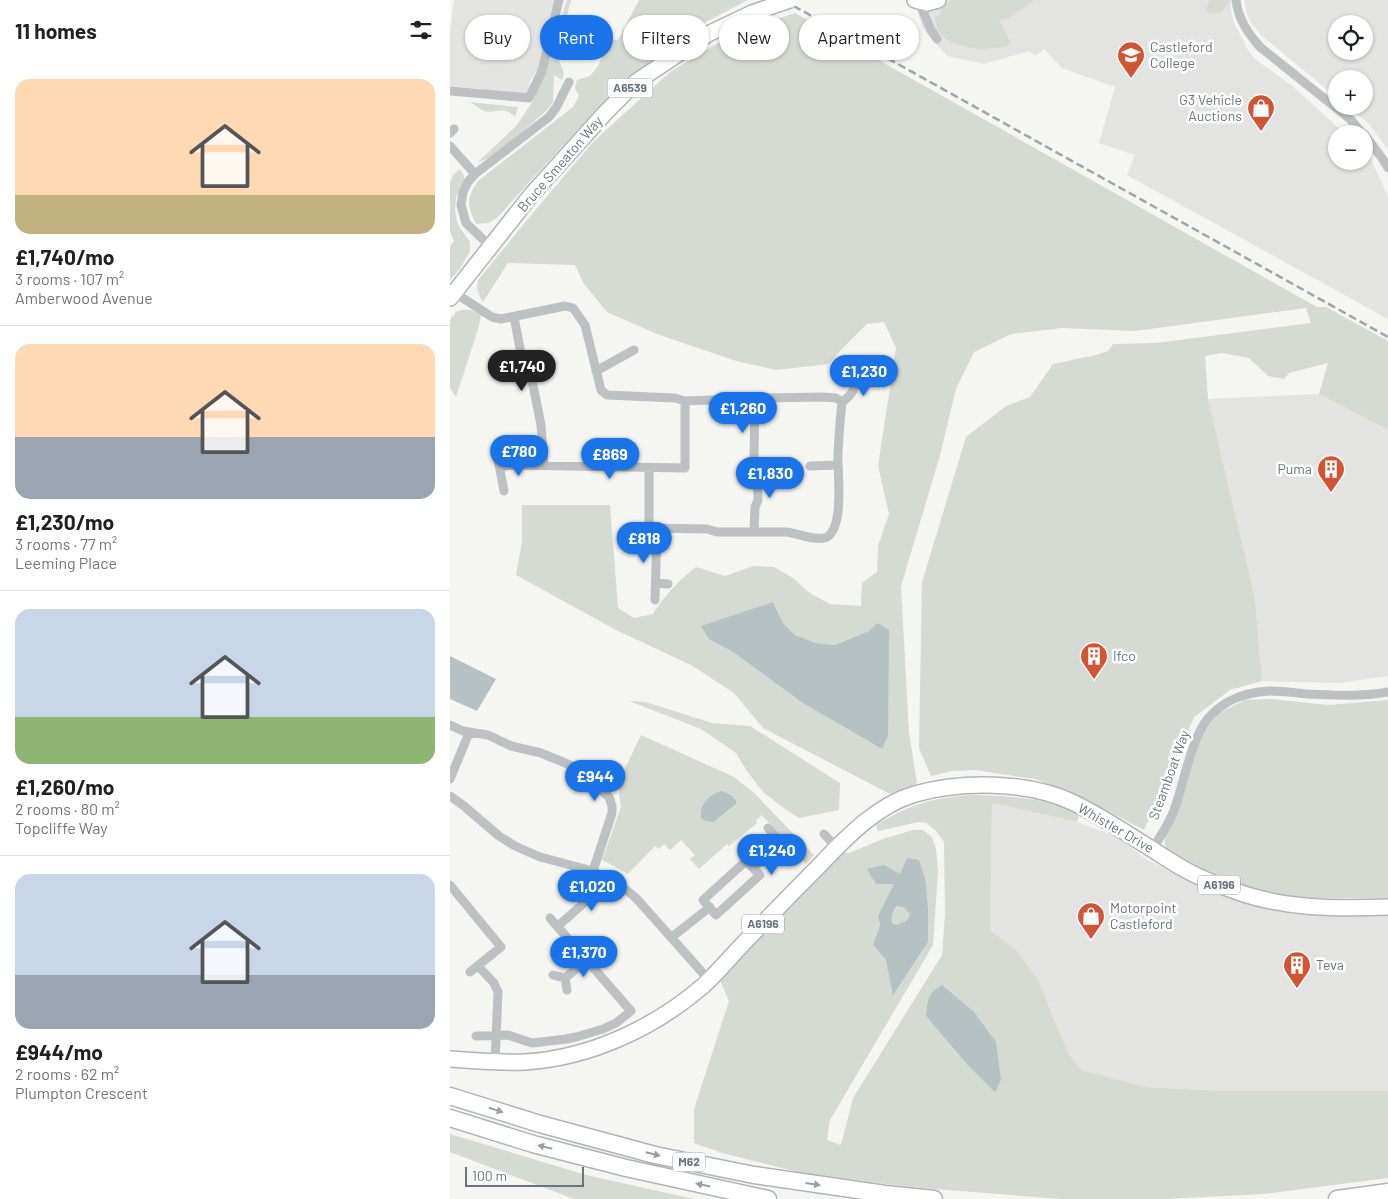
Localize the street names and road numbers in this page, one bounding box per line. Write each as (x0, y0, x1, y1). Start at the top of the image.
road number: A6539 (608, 78, 652, 98)
street label: Bruce Smeaton Way (514, 112, 606, 215)
street label: Steamboat Way (1144, 727, 1193, 822)
street label: Whistler Drive (1075, 799, 1157, 856)
road number: A6196 (1198, 876, 1240, 894)
road number: A6196 (742, 914, 784, 934)
road number: M62 (673, 1152, 705, 1172)

